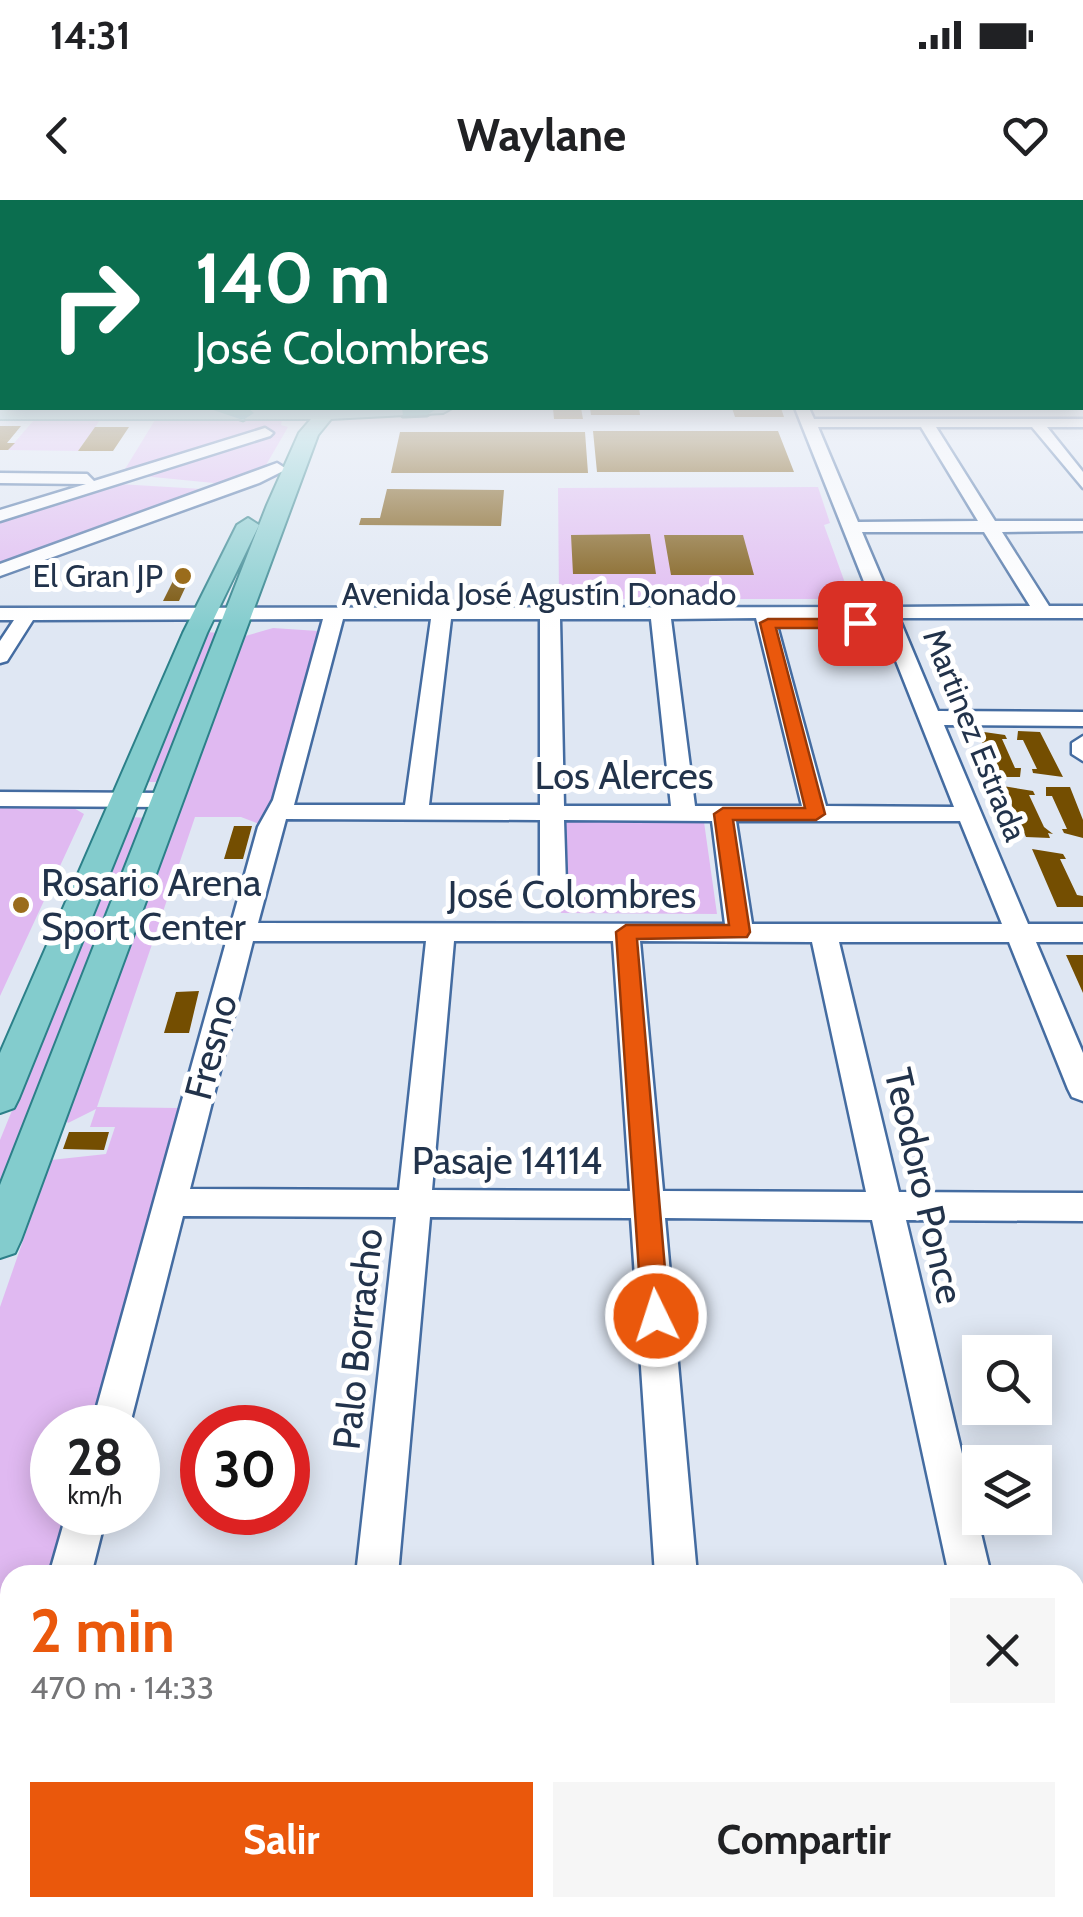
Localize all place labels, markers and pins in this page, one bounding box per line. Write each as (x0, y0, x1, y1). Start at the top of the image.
place label: El Gran JP (32, 556, 163, 595)
marker: El Gran JP (172, 565, 194, 587)
pin (818, 581, 903, 666)
place label: Rosario Arena Sport Center (41, 859, 261, 950)
marker: Rosario Arena Sport Center (10, 894, 32, 916)

